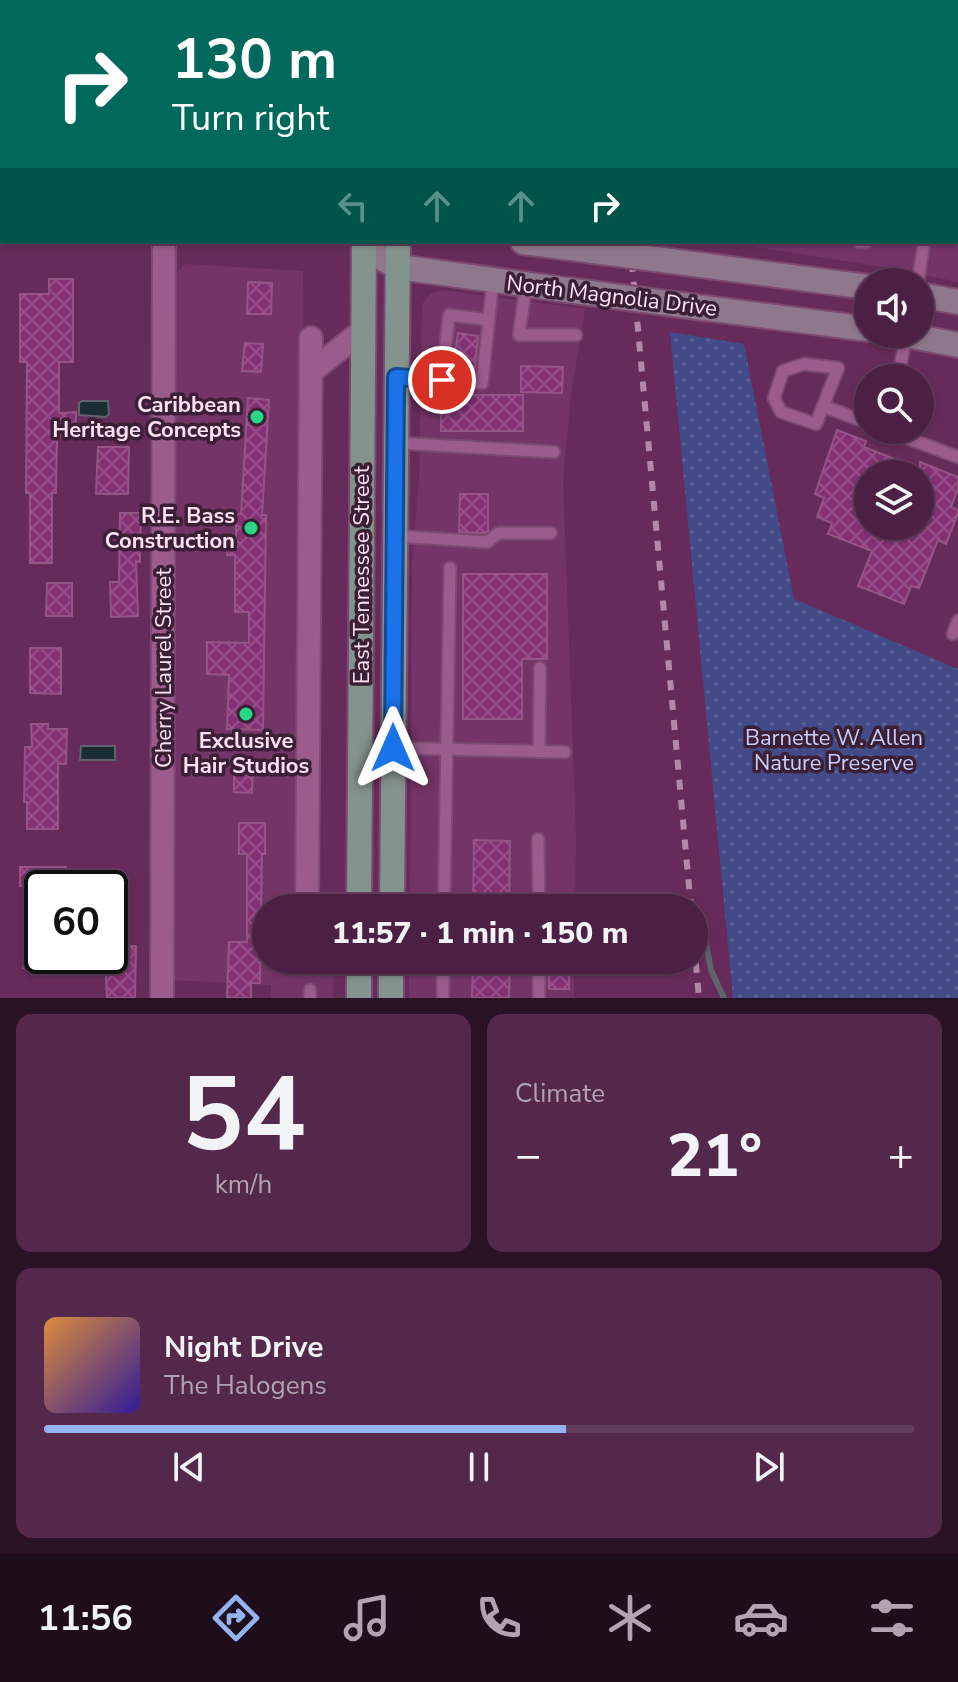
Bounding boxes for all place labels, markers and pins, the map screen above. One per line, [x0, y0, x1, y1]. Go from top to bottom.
pin [408, 346, 476, 414]
place label: Caribbean Heritage Concepts [52, 390, 241, 445]
marker: Caribbean Heritage Concepts [248, 408, 266, 426]
place label: R.E. Bass Construction [105, 501, 235, 556]
marker: R.E. Bass Construction [242, 519, 260, 537]
marker: Exclusive Hair Studios [237, 705, 255, 723]
place label: Exclusive Hair Studios [183, 726, 309, 781]

